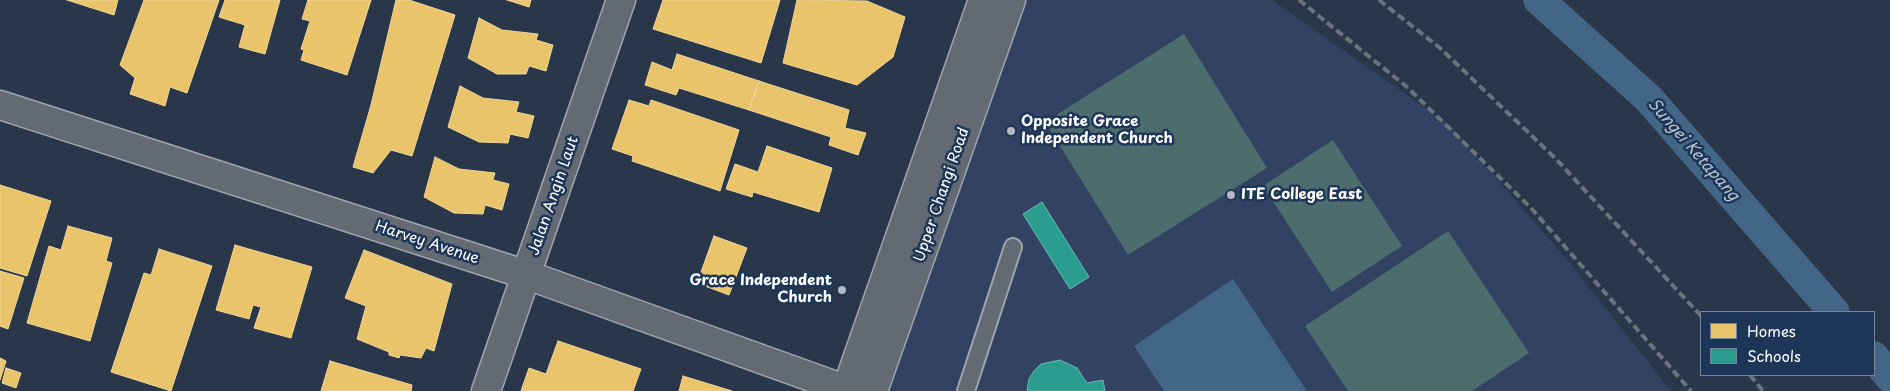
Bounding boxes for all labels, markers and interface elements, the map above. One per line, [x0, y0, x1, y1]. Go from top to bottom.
water label: Sungei Ketapang [1643, 95, 1743, 205]
place label: Opposite Grace Independent Church [1021, 113, 1173, 148]
street label: Upper Changi Road [911, 125, 973, 265]
marker: Opposite Grace Independent Church [1005, 125, 1017, 137]
street label: Jalan Angin Laut [525, 134, 583, 258]
place label: ITE College East [1241, 186, 1362, 204]
marker: ITE College East [1225, 189, 1237, 201]
street label: Harvey Avenue [373, 218, 481, 268]
place label: Grace Independent Church [689, 272, 832, 307]
marker: Grace Independent Church [836, 284, 848, 296]
legend [1700, 311, 1875, 376]
text: Homes [1747, 319, 1796, 342]
text: Schools [1747, 344, 1801, 367]

